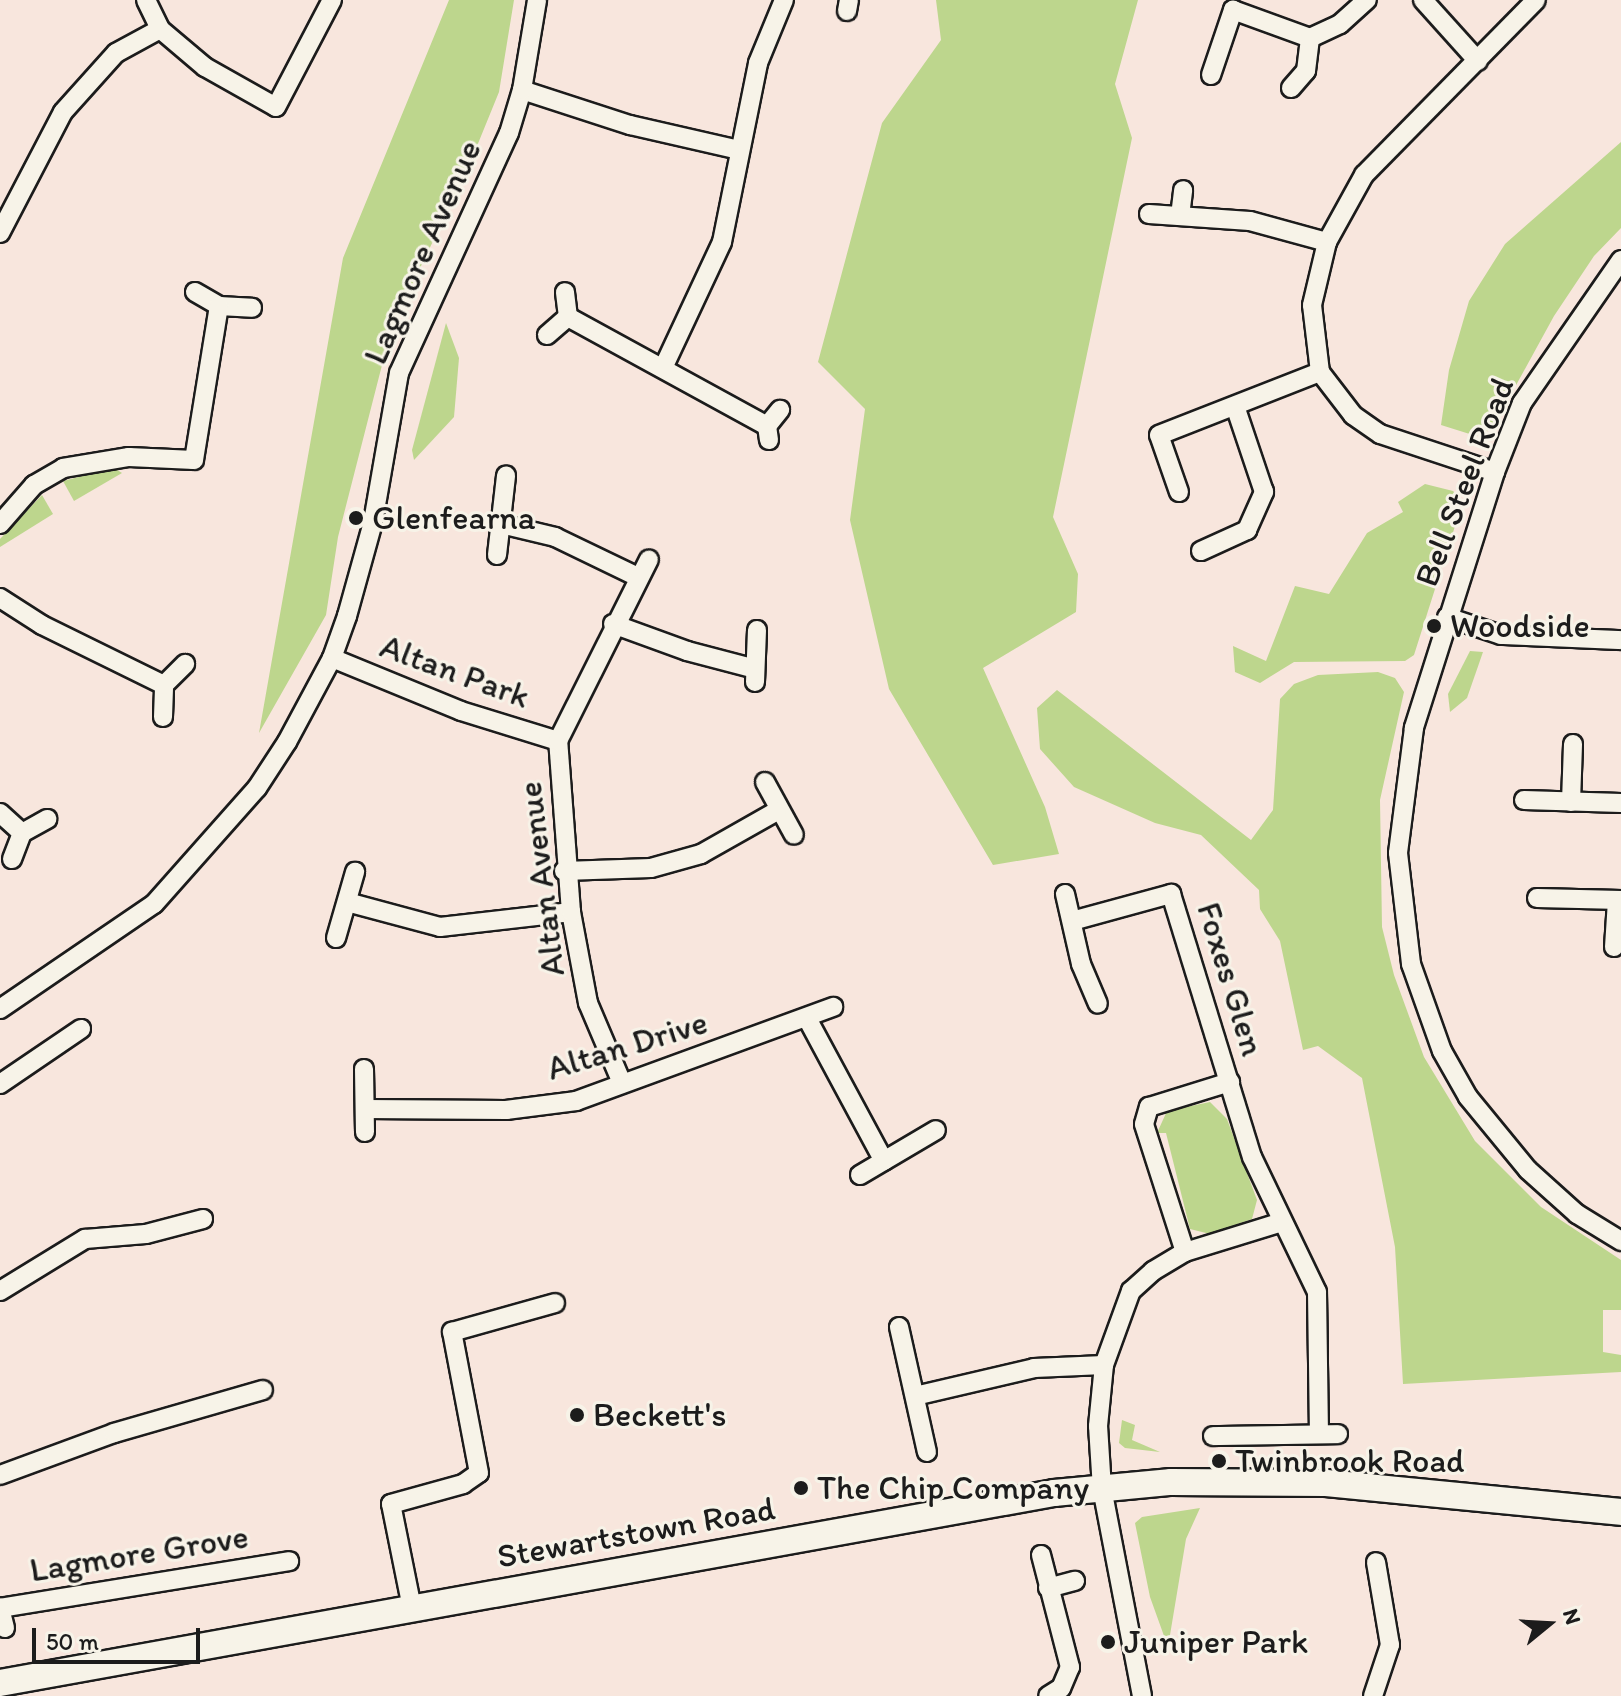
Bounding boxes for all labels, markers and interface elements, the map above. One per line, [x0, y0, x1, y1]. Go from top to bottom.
street label: Lagmore Avenue [354, 134, 490, 370]
street label: Bell Steel Road [1406, 372, 1522, 592]
place label: Glenfearna [372, 498, 535, 538]
marker: Glenfearna [347, 509, 365, 527]
place label: Woodside [1450, 606, 1590, 646]
marker: Woodside [1425, 617, 1443, 635]
street label: Altan Park [375, 625, 535, 717]
street label: Altan Avenue [509, 780, 573, 978]
street label: Foxes Glen [1189, 898, 1273, 1060]
street label: Altan Drive [542, 1001, 712, 1089]
place label: Beckett's [593, 1395, 726, 1435]
marker: Beckett's [568, 1406, 586, 1424]
place label: Twinbrook Road [1235, 1441, 1465, 1481]
marker: Twinbrook Road [1210, 1452, 1228, 1470]
place label: The Chip Company [817, 1468, 1088, 1508]
marker: The Chip Company [792, 1479, 810, 1497]
street label: Stewartstown Road [494, 1487, 778, 1577]
street label: Lagmore Grove [27, 1516, 251, 1590]
north arrow [1509, 1584, 1589, 1664]
text: N [1557, 1605, 1587, 1628]
scale bar [36, 1612, 204, 1662]
place label: Juniper Park [1124, 1622, 1308, 1662]
text: 50 m [46, 1627, 99, 1656]
marker: Juniper Park [1099, 1633, 1117, 1651]

